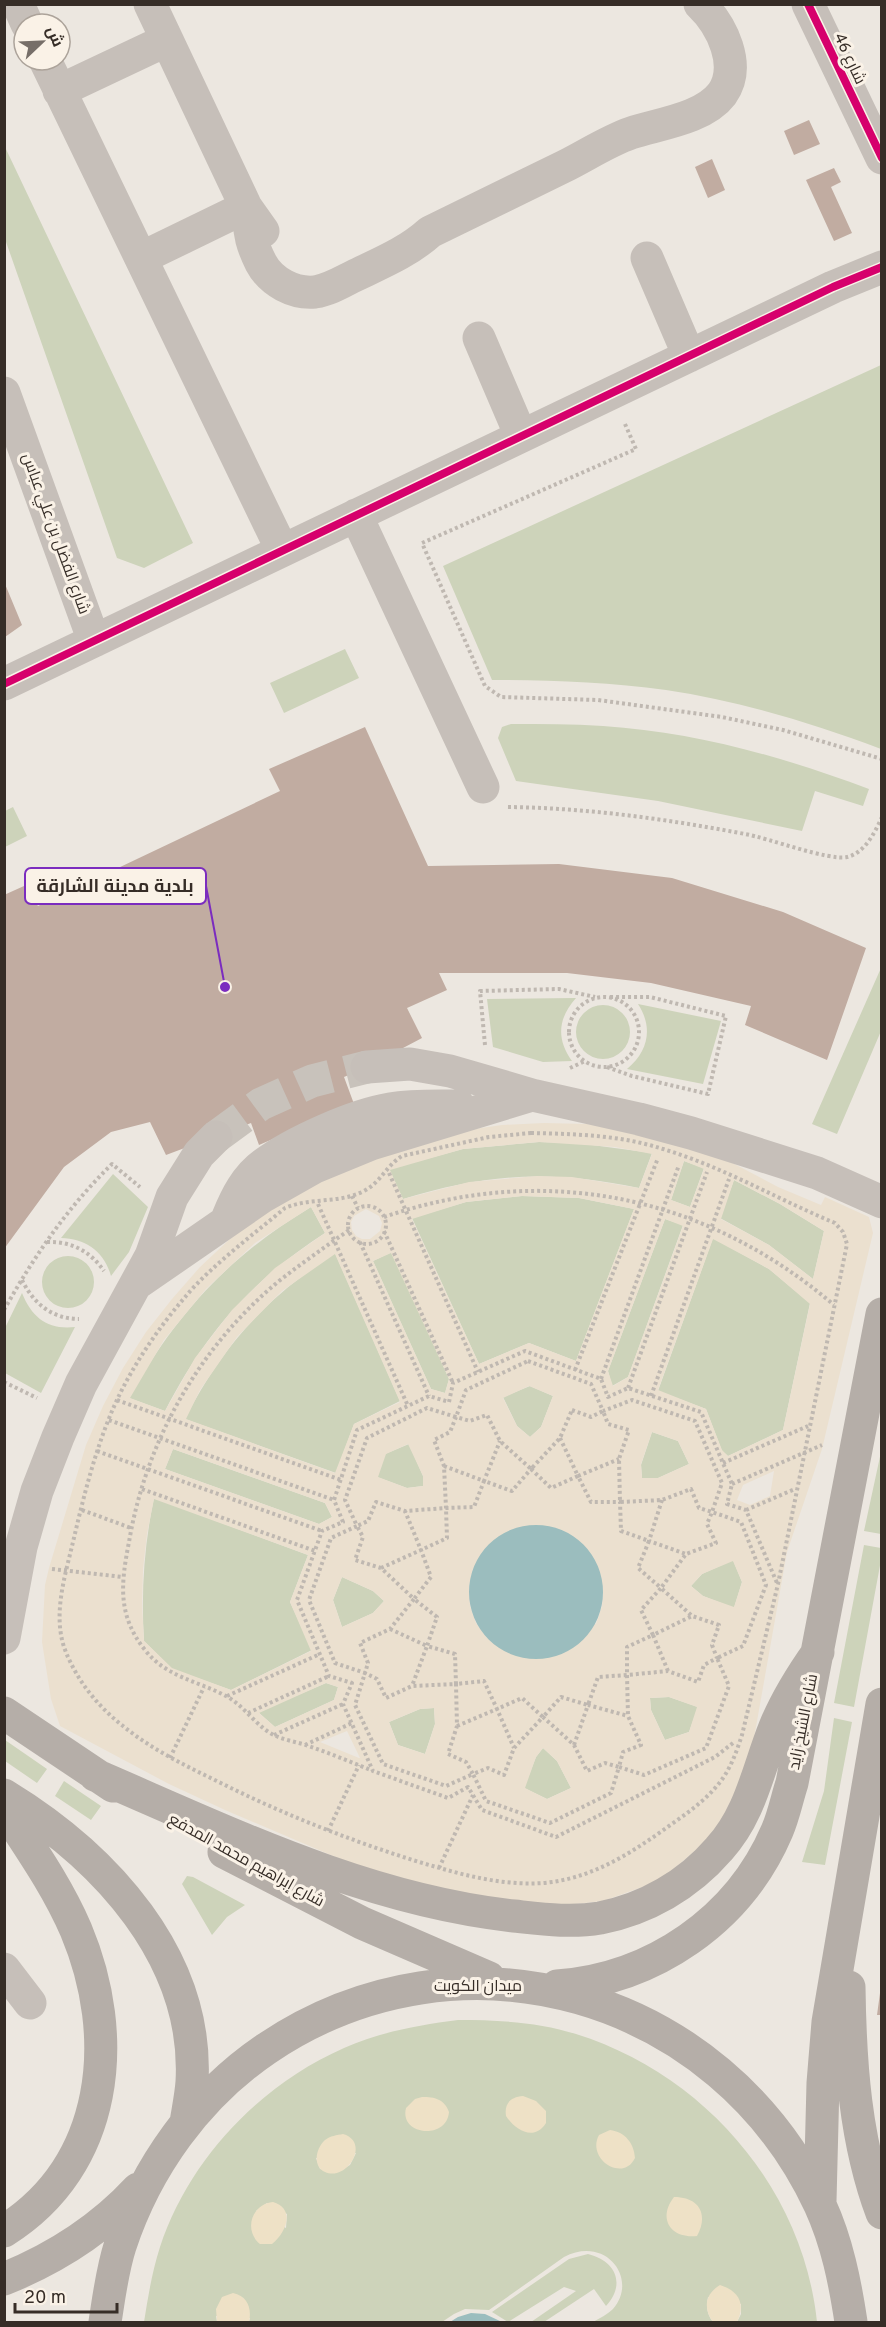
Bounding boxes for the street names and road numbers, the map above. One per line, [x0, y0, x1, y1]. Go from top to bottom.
street label: شارع 46 [828, 30, 870, 88]
street label: شارع الفضل بن علي عباس [15, 451, 93, 618]
street label: شارع الشيخ زايد [785, 1672, 823, 1772]
street label: شارع إبراهيم محمد المدفع [165, 1810, 327, 1912]
street label: ميدان الكويت [434, 1977, 522, 1997]

